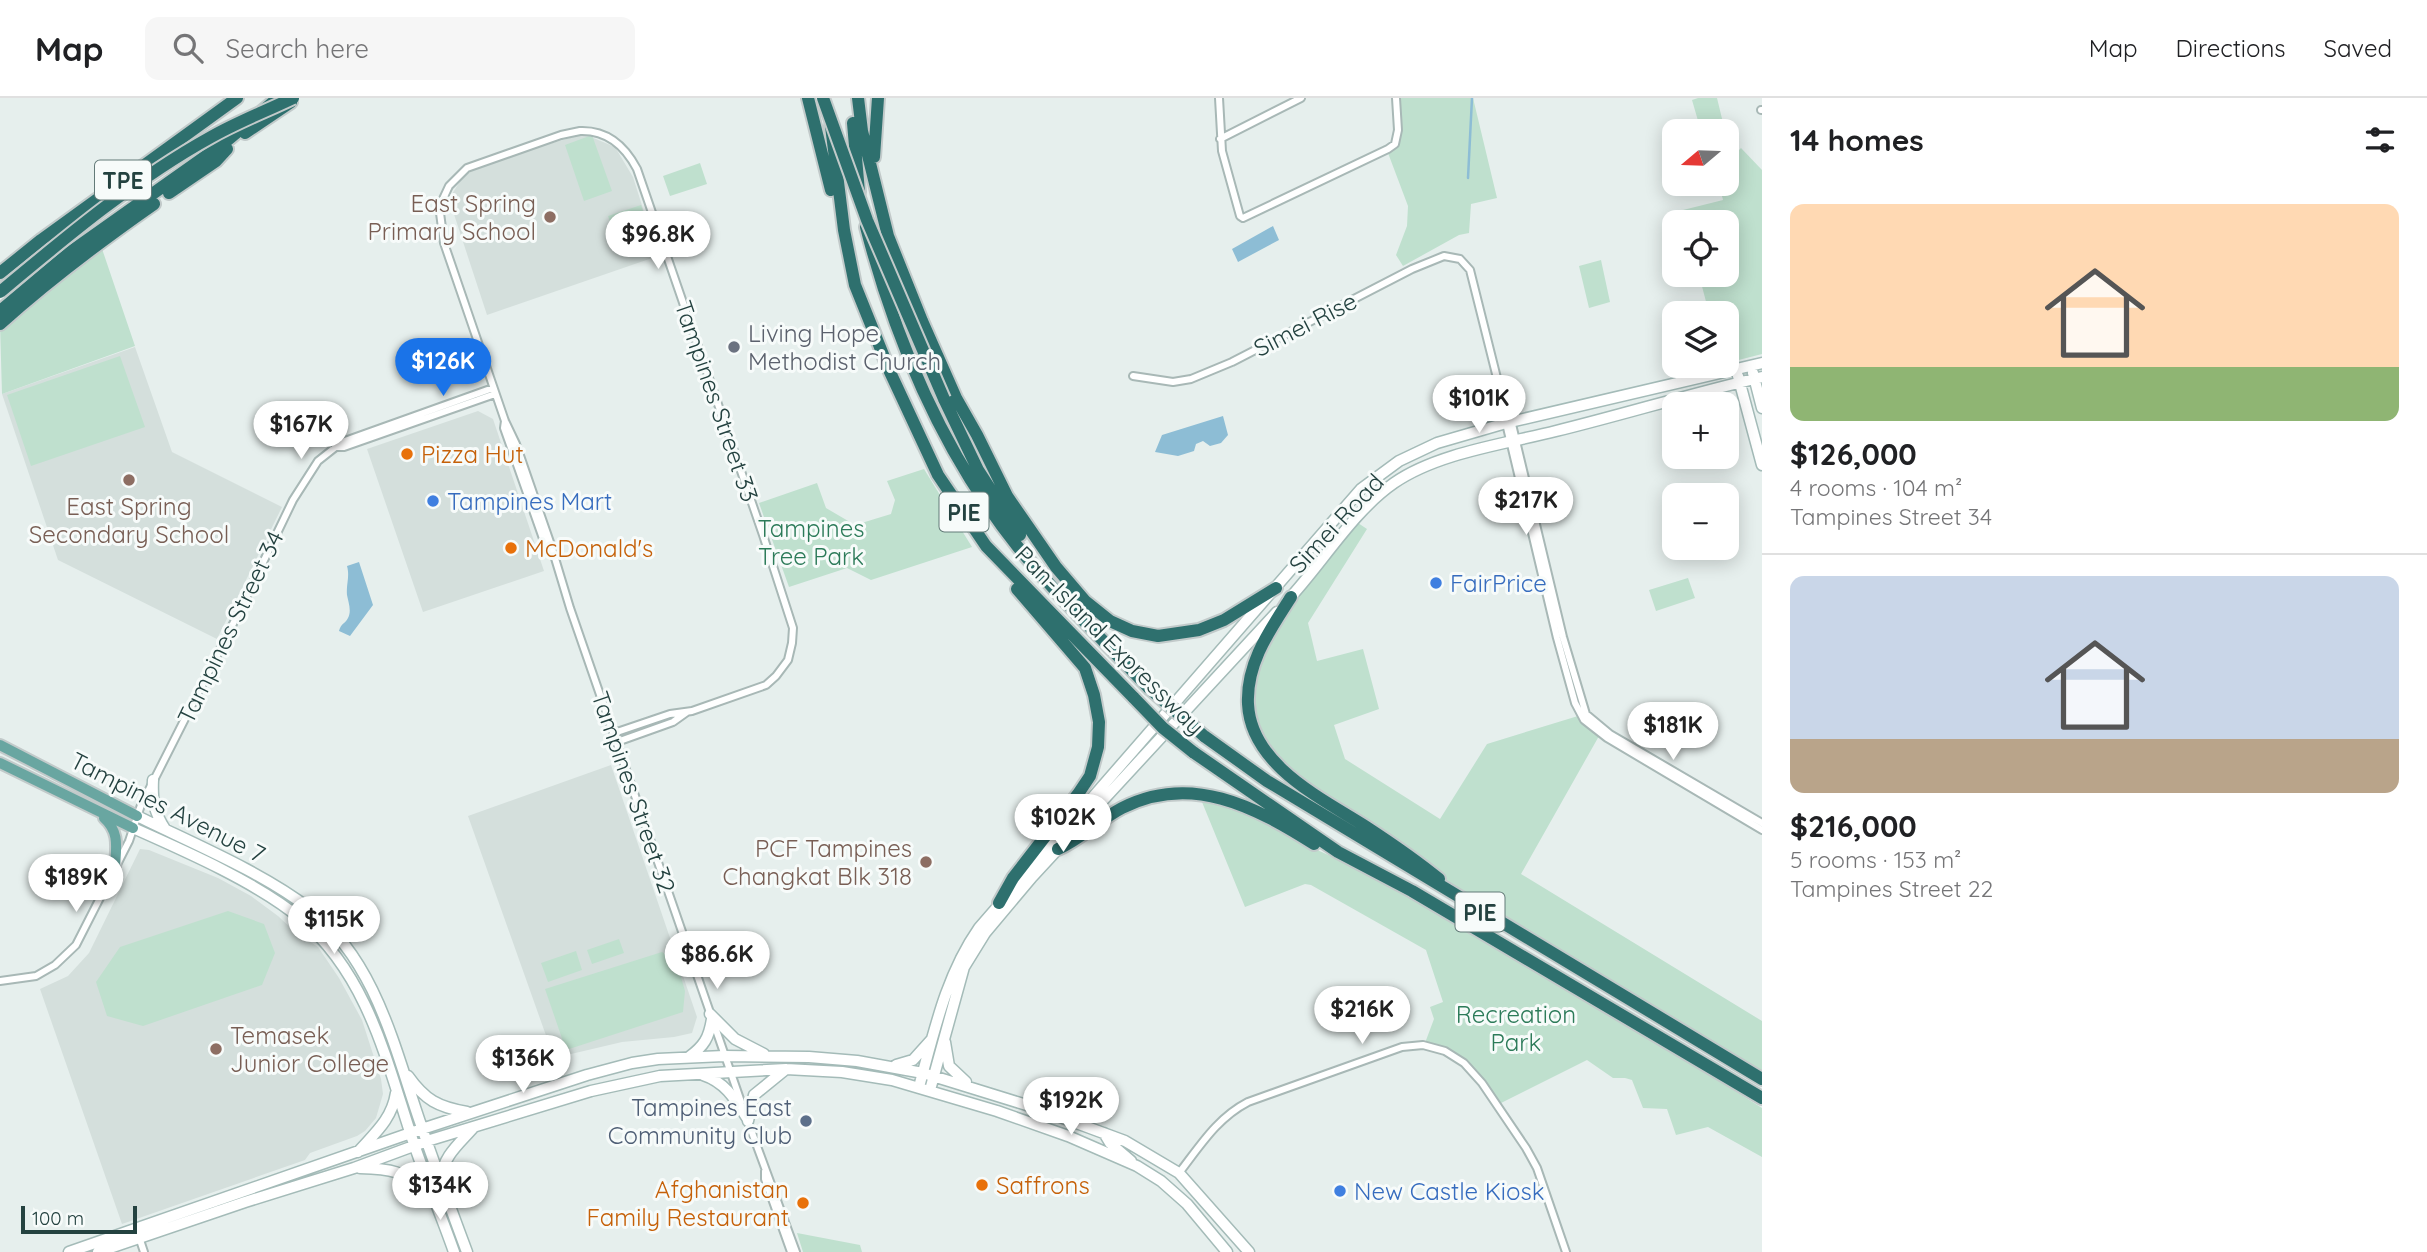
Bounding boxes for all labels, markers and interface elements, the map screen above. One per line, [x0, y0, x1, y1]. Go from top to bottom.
search box [145, 17, 635, 80]
text: Map [35, 28, 103, 69]
icon: search [169, 29, 207, 67]
text: Search here [225, 32, 369, 65]
text: Map [2089, 33, 2138, 63]
text: Directions [2176, 33, 2286, 63]
text: Saved [2324, 33, 2392, 63]
north arrow [1662, 119, 1740, 196]
map controls [1662, 119, 1739, 560]
text: 14 homes [1790, 121, 1924, 159]
icon: filters [2361, 121, 2399, 159]
road number: TPE [95, 160, 151, 200]
place label: East Spring Primary School [367, 188, 536, 246]
marker: East Spring Primary School [542, 209, 558, 225]
button: locate [1662, 210, 1739, 287]
pin: $96.8K [601, 212, 715, 271]
text: $96.8K [622, 219, 694, 248]
icon: home [2032, 250, 2158, 376]
street label: Simei Rise [1248, 285, 1362, 363]
street label: Tampines Street 33 [669, 296, 765, 506]
button: layers [1662, 301, 1739, 378]
place label: Living Hope Methodist Church [748, 318, 941, 376]
pin: $126K [394, 338, 492, 398]
marker: Living Hope Methodist Church [726, 339, 742, 355]
text: $126K [411, 346, 475, 375]
pin: $101K [1430, 376, 1528, 435]
text: $101K [1449, 383, 1509, 412]
button: + [1662, 392, 1739, 469]
pin: $167K [252, 402, 350, 461]
text: $167K [269, 409, 333, 438]
text: $126,000 [1790, 435, 1917, 473]
place label: Pizza Hut [421, 439, 524, 469]
marker: Pizza Hut [399, 446, 415, 462]
street label: Simei Road [1282, 467, 1390, 579]
marker: East Spring Secondary School [121, 472, 137, 488]
text: 4 rooms · 104 m² [1790, 473, 1962, 502]
pin: $217K [1477, 478, 1575, 537]
button: − [1662, 483, 1739, 560]
text: $217K [1494, 485, 1558, 514]
place label: Tampines Mart [447, 486, 612, 516]
place label: East Spring Secondary School [29, 491, 229, 549]
road number: PIE [940, 492, 988, 532]
marker: Tampines Mart [425, 493, 441, 509]
text: Tampines Street 34 [1790, 502, 1992, 531]
park label: Tampines Tree Park [758, 513, 864, 571]
street label: Tampines Street 34 [170, 526, 290, 728]
place label: McDonald's [525, 533, 653, 563]
street label: Pan-Island Expressway [1009, 539, 1211, 741]
marker: McDonald's [503, 540, 519, 556]
place label: FairPrice [1450, 568, 1547, 598]
marker: FairPrice [1428, 575, 1444, 591]
icon: home [2032, 622, 2158, 748]
street label: Tampines Street 32 [585, 687, 683, 897]
pin: $181K [1624, 702, 1722, 762]
text: $181K [1643, 710, 1703, 739]
street label: Tampines Avenue 7 [66, 745, 270, 869]
pin: $102K [1014, 794, 1112, 854]
text: $102K [1031, 802, 1095, 831]
text: $216,000 [1790, 807, 1917, 845]
place label: PCF Tampines Changkat Blk 318 [722, 833, 912, 891]
text: 5 rooms · 153 m² [1790, 845, 1961, 874]
pin: $189K [27, 854, 125, 914]
marker: PCF Tampines Changkat Blk 318 [918, 854, 934, 870]
text: $189K [44, 862, 108, 891]
text: Tampines Street 22 [1790, 874, 1993, 903]
road number: PIE [1456, 892, 1504, 932]
pin: $115K [285, 896, 383, 956]
text: $115K [304, 904, 364, 933]
pin: $86.6K [660, 932, 774, 991]
text: $86.6K [681, 939, 753, 968]
pin: $216K [1313, 986, 1411, 1046]
text: $216K [1330, 994, 1394, 1023]
park label: Recreation Park [1456, 999, 1576, 1057]
place label: Temasek Junior College [230, 1020, 389, 1078]
pin: $136K [474, 1035, 572, 1095]
marker: Temasek Junior College [208, 1041, 224, 1057]
text: $136K [492, 1043, 554, 1072]
pin: $192K [1022, 1077, 1120, 1137]
text: $192K [1039, 1085, 1103, 1114]
place label: Tampines East Community Club [608, 1092, 792, 1150]
marker: Tampines East Community Club [798, 1113, 814, 1129]
pin: $134K [391, 1162, 489, 1222]
text: $134K [408, 1170, 472, 1199]
place label: Saffrons [996, 1170, 1090, 1200]
place label: Afghanistan Family Restaurant [587, 1174, 789, 1232]
place label: New Castle Kiosk [1354, 1176, 1545, 1206]
marker: Saffrons [974, 1177, 990, 1193]
marker: New Castle Kiosk [1332, 1183, 1348, 1199]
marker: Afghanistan Family Restaurant [795, 1195, 811, 1211]
scale bar [21, 1203, 136, 1235]
text: 100 m [32, 1206, 84, 1230]

